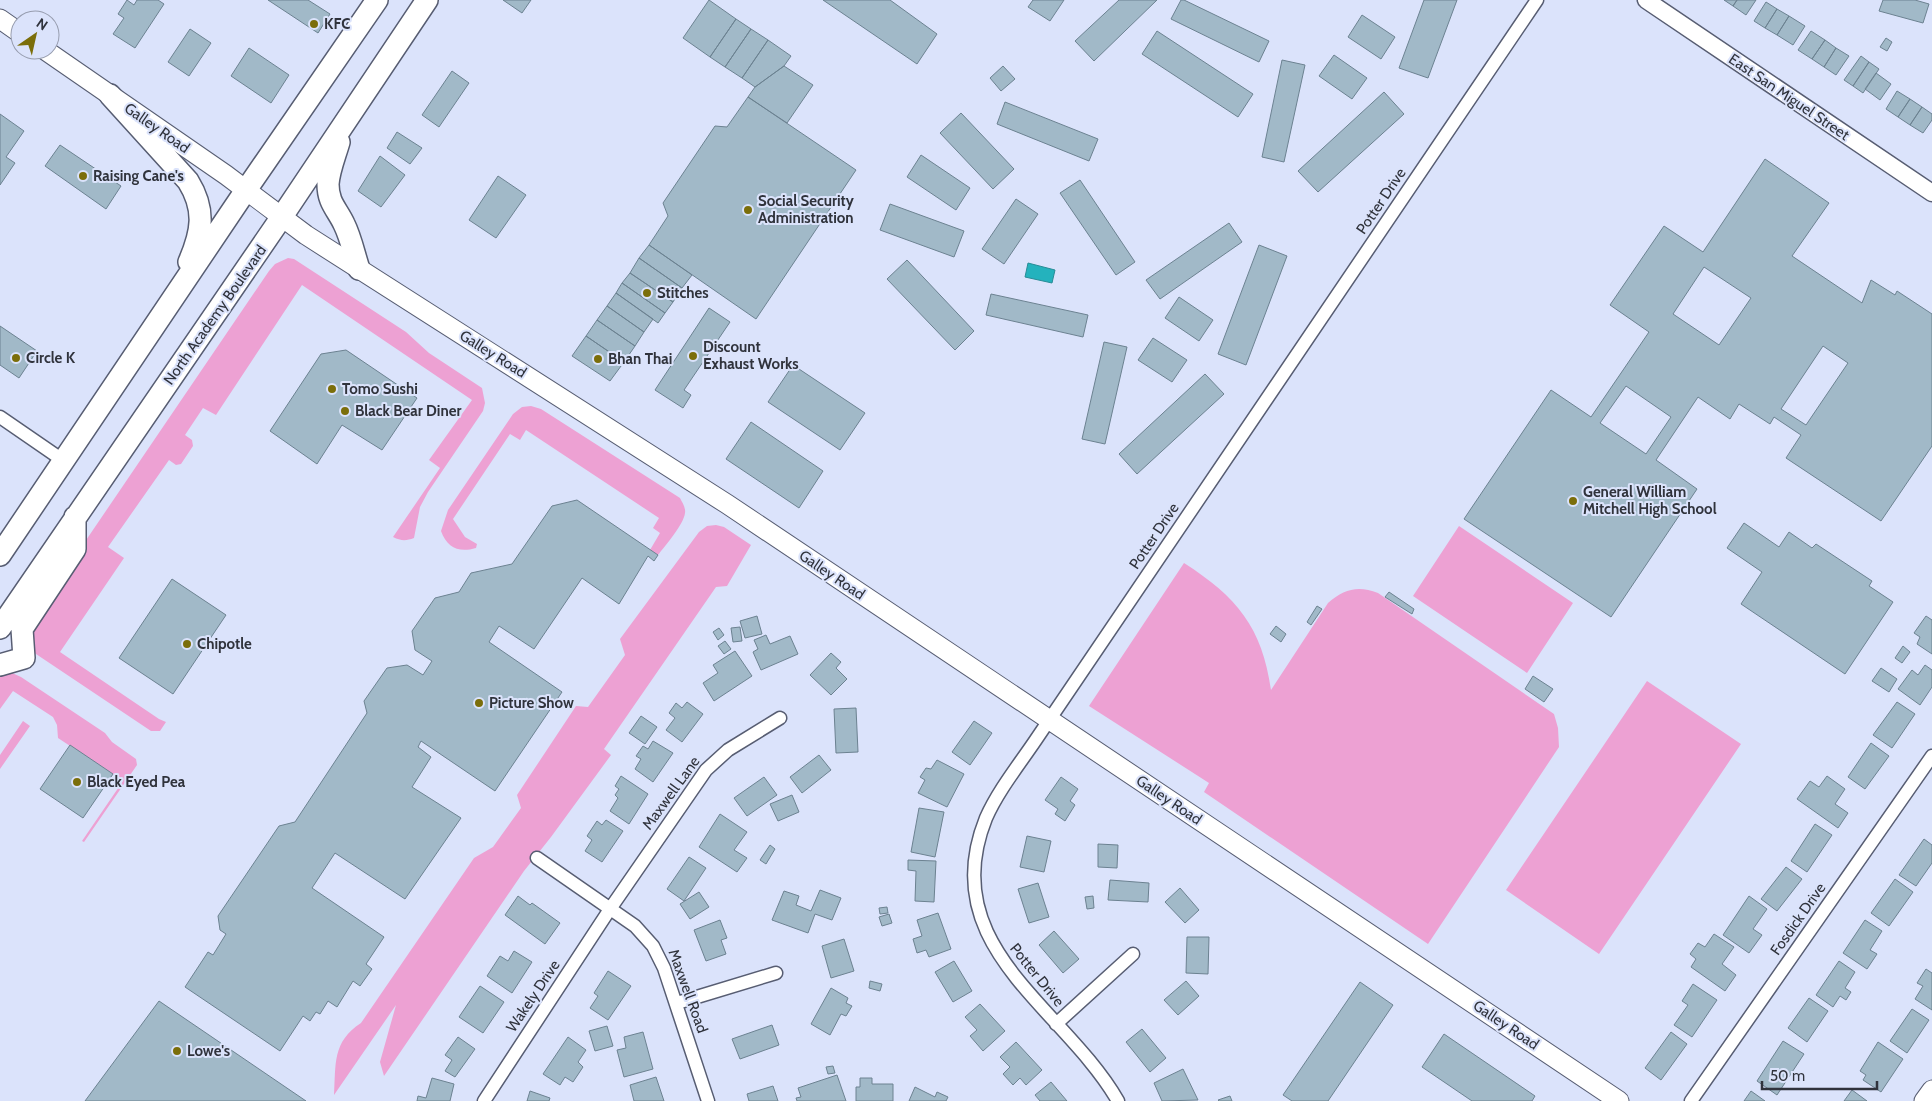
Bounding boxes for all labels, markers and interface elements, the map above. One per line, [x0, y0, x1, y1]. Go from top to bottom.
north arrow [10, 10, 60, 60]
text: N [33, 14, 51, 34]
place label: KFC [324, 15, 350, 33]
marker: KFC [308, 18, 320, 30]
street label: East San Miguel Street [1725, 50, 1853, 144]
street label: Galley Road [121, 99, 193, 157]
street label: Potter Drive [1352, 164, 1410, 238]
place label: Raising Cane's [93, 167, 184, 185]
marker: Raising Cane's [77, 170, 89, 182]
place label: Social Security Administration [758, 192, 855, 227]
marker: Social Security Administration [742, 204, 754, 216]
street label: North Academy Boulevard [160, 242, 270, 388]
place label: Stitches [657, 284, 709, 302]
marker: Stitches [641, 287, 653, 299]
street label: Galley Road [456, 326, 530, 382]
place label: Discount Exhaust Works [703, 338, 799, 373]
place label: Circle K [26, 349, 76, 367]
place label: Bhan Thai [608, 350, 672, 368]
marker: Discount Exhaust Works [687, 350, 699, 362]
marker: Circle K [10, 352, 22, 364]
marker: Bhan Thai [592, 353, 604, 365]
place label: Tomo Sushi [342, 380, 418, 398]
marker: Tomo Sushi [326, 383, 338, 395]
place label: Black Bear Diner [355, 402, 461, 420]
marker: Black Bear Diner [339, 405, 351, 417]
place label: General William Mitchell High School [1583, 483, 1717, 518]
marker: General William Mitchell High School [1567, 495, 1579, 507]
street label: Potter Drive [1125, 499, 1183, 573]
street label: Galley Road [796, 546, 868, 604]
place label: Chipotle [197, 635, 252, 653]
marker: Chipotle [181, 638, 193, 650]
place label: Picture Show [489, 694, 574, 712]
marker: Picture Show [473, 697, 485, 709]
street label: Maxwell Lane [638, 753, 704, 833]
street label: Galley Road [1133, 771, 1205, 829]
place label: Black Eyed Pea [87, 773, 186, 791]
marker: Black Eyed Pea [71, 776, 83, 788]
street label: Fosdick Drive [1767, 879, 1830, 958]
street label: Potter Drive [1006, 940, 1068, 1010]
street label: Maxwell Road [665, 947, 711, 1035]
street label: Wakely Drive [502, 956, 564, 1035]
street label: Galley Road [1470, 996, 1542, 1054]
place label: Lowe's [187, 1042, 230, 1060]
marker: Lowe's [171, 1045, 183, 1057]
scale bar [1762, 1058, 1877, 1090]
text: 50 m [1770, 1067, 1805, 1085]

